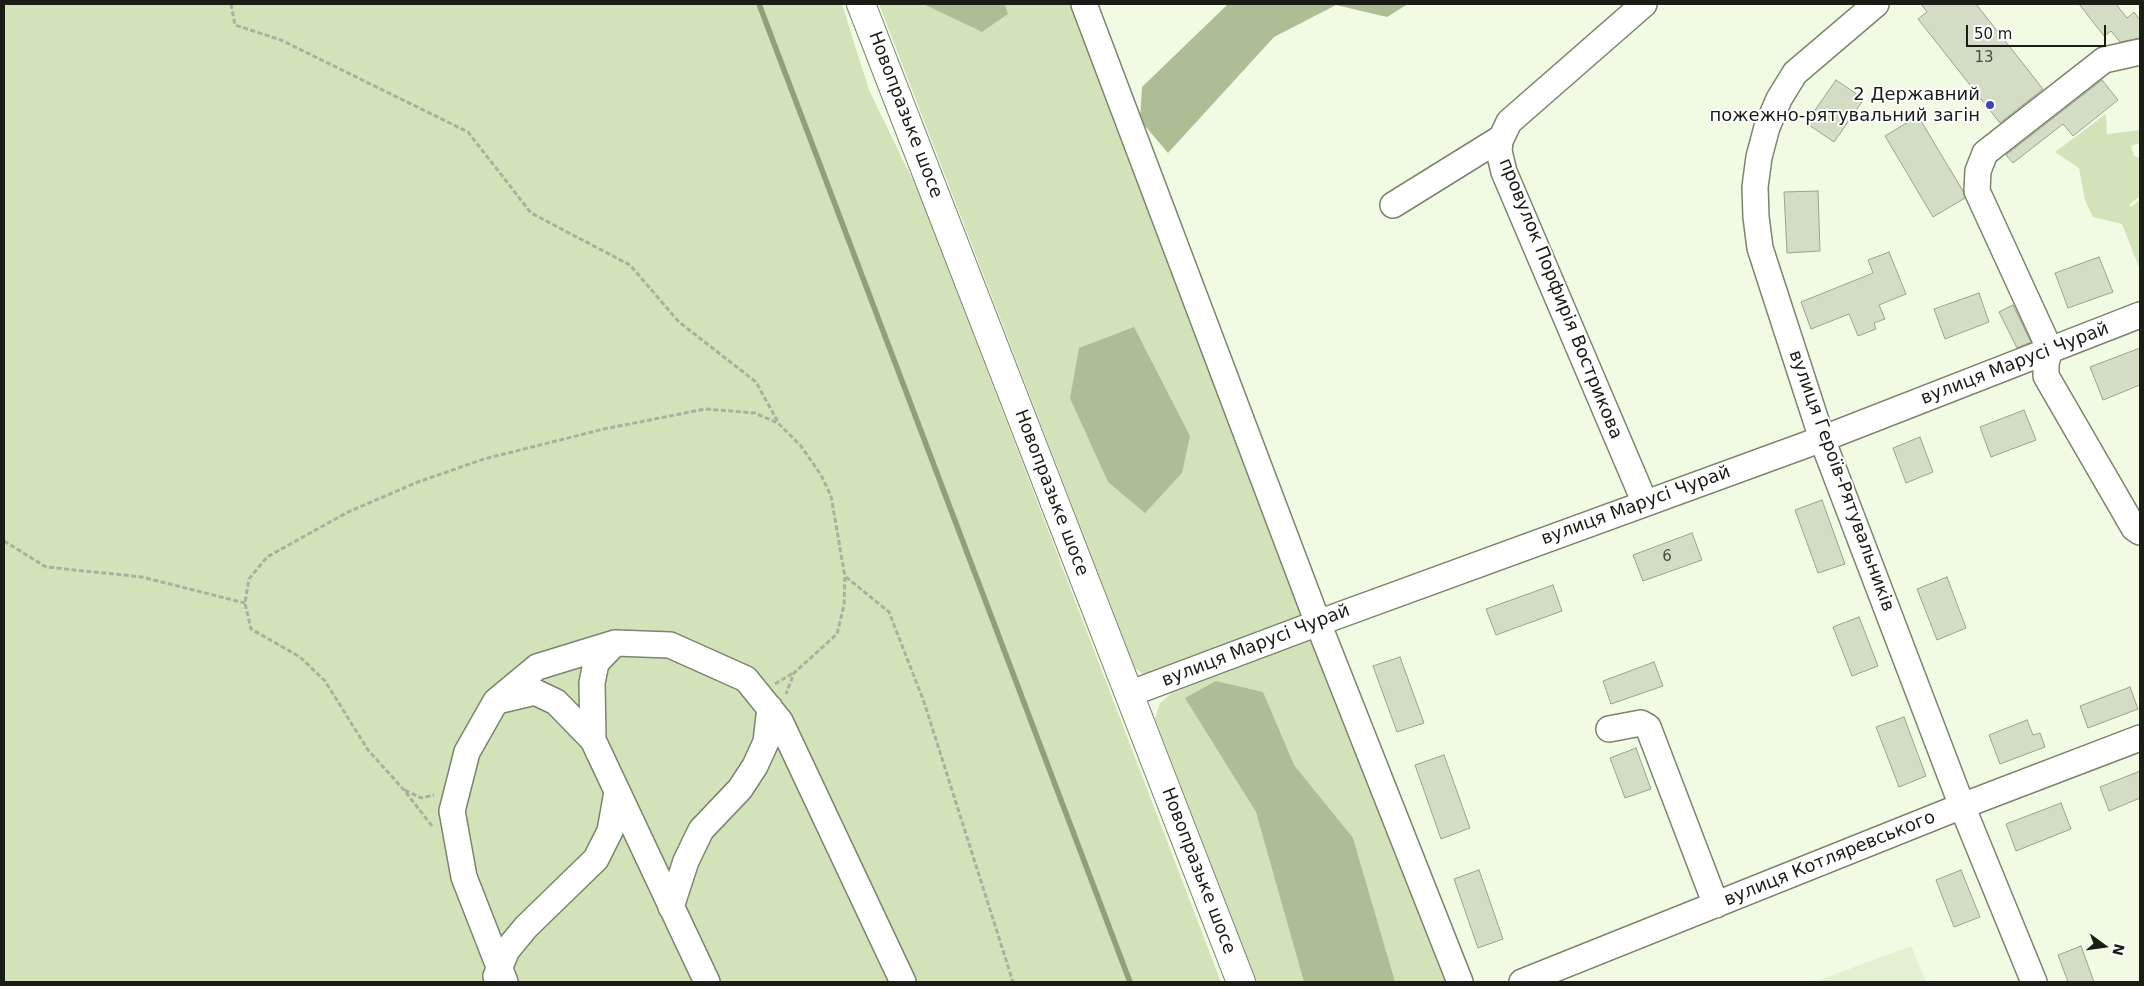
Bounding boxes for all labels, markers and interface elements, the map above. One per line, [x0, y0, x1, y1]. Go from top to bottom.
scale bar [1969, 15, 2109, 47]
text: 50 m [1974, 25, 2012, 43]
street label: Новопразьке шосе [863, 29, 947, 201]
house number: 13 [1974, 49, 1994, 67]
place label: 2 Державний пожежно-рятувальний загін [1710, 84, 1980, 126]
marker: 2 Державний пожежно-рятувальний загін [1984, 99, 1996, 111]
street label: провулок Порфирія Вострикова [1494, 155, 1626, 443]
street label: вулиця Марусі Чурай [1918, 318, 2112, 410]
street label: вулиця Героїв-Рятувальників [1784, 347, 1898, 615]
street label: Новопразьке шосе [1009, 407, 1093, 579]
street label: вулиця Марусі Чурай [1538, 462, 1734, 550]
house number: 6 [1662, 548, 1672, 566]
street label: вулиця Марусі Чурай [1159, 600, 1353, 692]
street label: Новопразьке шосе [1156, 785, 1240, 957]
street label: вулиця Котляревського [1721, 807, 1939, 911]
north arrow [2079, 921, 2129, 971]
text: N [2109, 942, 2128, 957]

